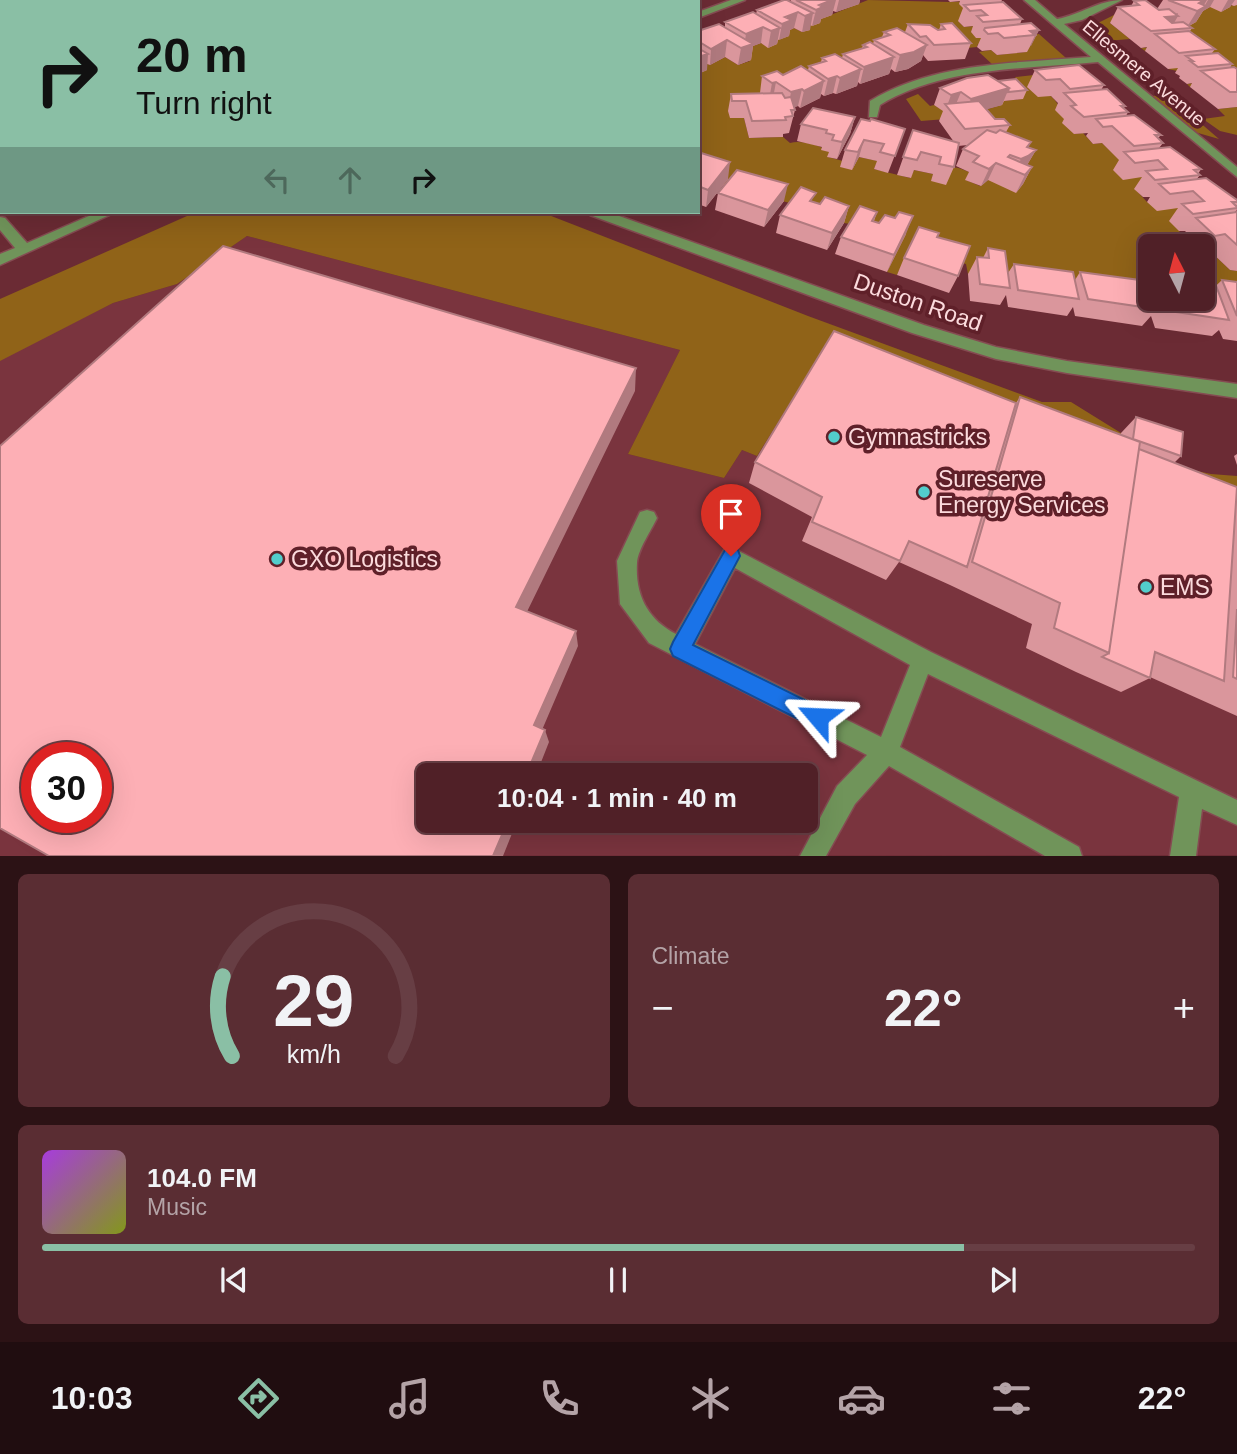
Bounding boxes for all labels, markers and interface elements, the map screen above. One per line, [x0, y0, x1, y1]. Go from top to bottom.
street label: Ellesmere Avenue [1079, 16, 1209, 130]
icon: right [21, 28, 112, 119]
text: 20 m [136, 28, 248, 82]
text: Turn right [136, 85, 272, 121]
icon: left [258, 161, 296, 199]
icon: ahead [331, 161, 369, 199]
icon: right [404, 161, 442, 199]
north arrow [1138, 234, 1214, 312]
map controls [1138, 234, 1215, 311]
street label: Duston Road [850, 268, 986, 336]
place label: Gymnastricks [848, 424, 987, 450]
marker: Gymnastricks [826, 429, 842, 445]
place label: Sureserve Energy Services [938, 466, 1105, 518]
pin [701, 484, 761, 556]
marker: Sureserve Energy Services [916, 484, 932, 500]
icon: arrive [712, 495, 750, 533]
place label: GXO Logistics [291, 546, 438, 572]
marker: GXO Logistics [269, 551, 285, 567]
place label: EMS [1160, 574, 1210, 600]
marker: EMS [1138, 579, 1154, 595]
position arrow [781, 680, 855, 754]
speed limit sign: 30 [21, 742, 112, 833]
text: 10:04 · 1 min · 40 m [497, 783, 737, 813]
text: Climate [652, 943, 729, 969]
text: 29 [273, 961, 354, 1042]
text: 22° [884, 979, 963, 1037]
text: − [652, 987, 674, 1029]
text: + [1173, 987, 1195, 1029]
text: km/h [287, 1040, 341, 1068]
text: 104.0 FM [147, 1163, 257, 1193]
text: Music [147, 1194, 207, 1220]
icon: previous [215, 1261, 253, 1299]
icon: pause [599, 1261, 637, 1299]
icon: next [984, 1261, 1022, 1299]
icon: directions [234, 1374, 283, 1423]
icon: music [385, 1374, 434, 1423]
icon: phone [535, 1374, 584, 1423]
icon: climate [686, 1374, 735, 1423]
icon: car [837, 1374, 886, 1423]
icon: filters [987, 1374, 1036, 1423]
text: 10:03 [51, 1380, 133, 1416]
text: 22° [1138, 1380, 1186, 1416]

